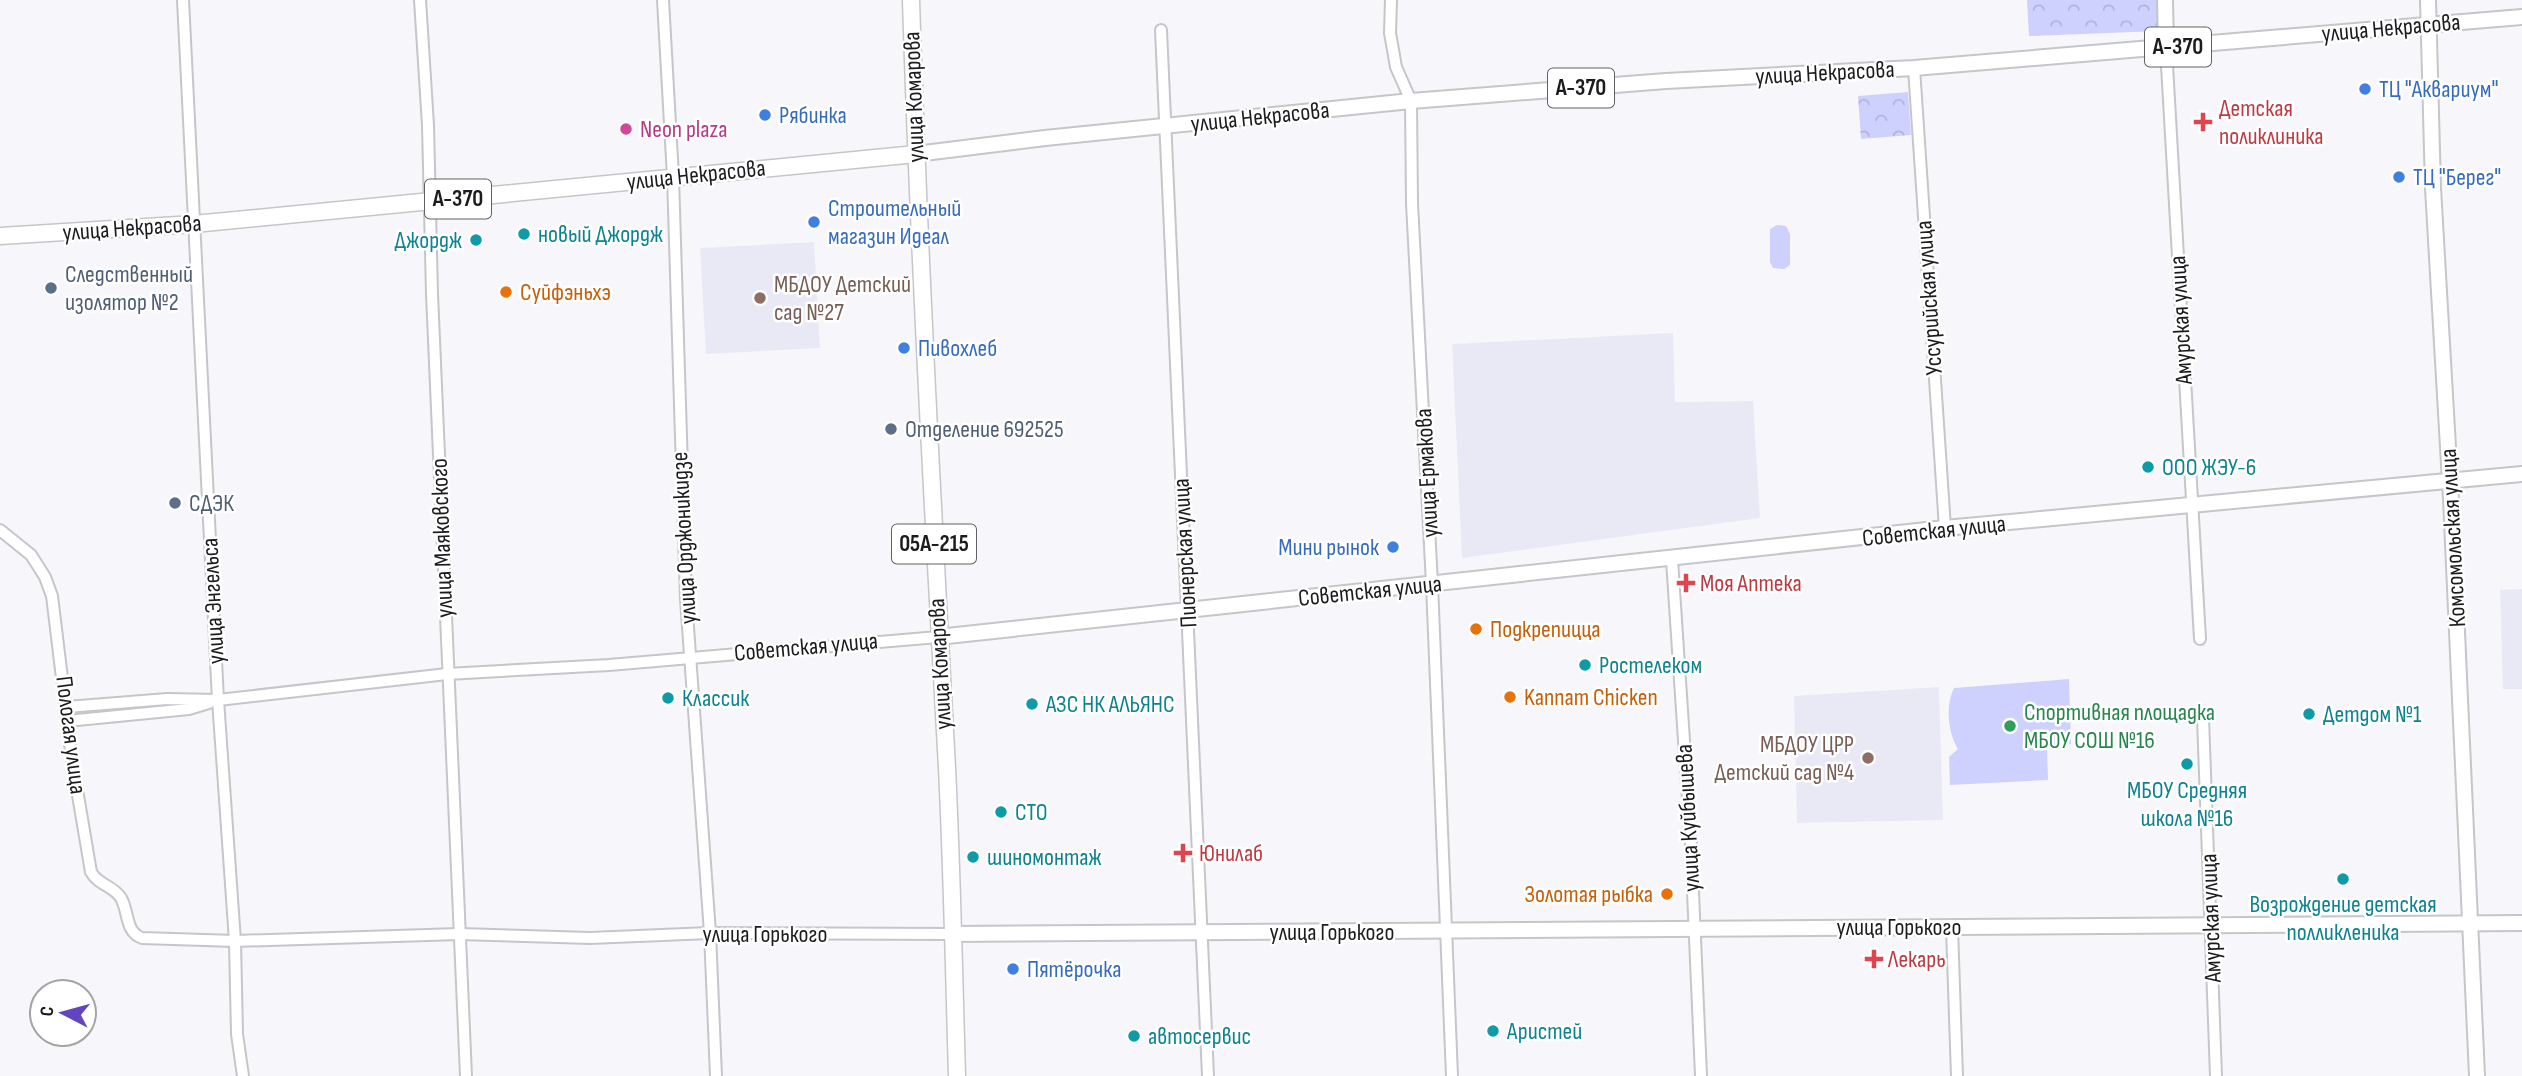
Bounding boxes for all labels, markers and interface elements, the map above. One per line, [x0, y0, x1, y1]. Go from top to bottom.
street label: улица Некрасова [2320, 7, 2462, 49]
road number: А-370 [2145, 28, 2211, 66]
street label: улица Комарова [897, 31, 931, 163]
street label: улица Некрасова [1755, 55, 1895, 91]
road number: А-370 [1548, 68, 1614, 108]
place label: ТЦ "Аквариум" [2379, 75, 2499, 104]
marker: ТЦ "Аквариум" [2357, 81, 2373, 97]
place label: Детская поликлиника [2219, 94, 2323, 151]
street label: улица Некрасова [1189, 95, 1331, 139]
place label: Рябинка [779, 101, 847, 130]
marker: Рябинка [757, 107, 773, 123]
marker: Детская поликлиника [2193, 112, 2213, 132]
place label: Neon plaza [640, 115, 727, 144]
marker: Neon plaza [618, 121, 634, 137]
street label: улица Некрасова [625, 153, 767, 197]
place label: ТЦ "Берег" [2413, 163, 2501, 192]
marker: ТЦ "Берег" [2391, 169, 2407, 185]
road number: А-370 [425, 180, 491, 218]
place label: Строительный магазин Идеал [828, 194, 961, 251]
street label: улица Некрасова [61, 209, 203, 247]
marker: Строительный магазин Идеал [806, 214, 822, 230]
place label: новый Джордж [538, 220, 663, 249]
street label: Уссурийская улица [1909, 220, 1949, 376]
place label: Джордж [395, 226, 462, 255]
marker: новый Джордж [516, 226, 532, 242]
marker: Джордж [468, 232, 484, 248]
street label: Амурская улица [2163, 255, 2199, 386]
place label: Следственный изолятор №2 [65, 260, 193, 317]
place label: МБДОУ Детский сад №27 [774, 270, 911, 327]
place label: Суйфэньхэ [520, 278, 611, 307]
marker: Следственный изолятор №2 [43, 280, 59, 296]
marker: Суйфэньхэ [498, 284, 514, 300]
marker: МБДОУ Детский сад №27 [752, 290, 768, 306]
place label: Пивохлеб [918, 334, 997, 363]
marker: Пивохлеб [896, 340, 912, 356]
street label: улица Ермакова [1409, 408, 1445, 538]
place label: Отделение 692525 [905, 415, 1064, 444]
marker: Отделение 692525 [883, 421, 899, 437]
street label: Комсомольская улица [2434, 448, 2472, 628]
street label: улица Орджоникидзе [665, 451, 703, 625]
place label: ООО ЖЭУ-6 [2162, 453, 2256, 482]
street label: улица Маяковского [425, 458, 459, 618]
marker: ООО ЖЭУ-6 [2140, 459, 2156, 475]
street label: Пионерская улица [1167, 478, 1203, 628]
place label: СДЭК [189, 489, 234, 518]
marker: СДЭК [167, 495, 183, 511]
street label: Советская улица [1861, 509, 2007, 553]
road number: 05А-215 [892, 524, 976, 564]
place label: Мини рынок [1278, 533, 1380, 562]
street label: улица Энгельса [195, 537, 231, 665]
marker: Мини рынок [1385, 539, 1401, 555]
street label: Советская улица [1297, 569, 1443, 613]
place label: Моя Аптека [1700, 569, 1802, 598]
marker: Моя Аптека [1678, 575, 1694, 591]
street label: улица Комарова [922, 598, 958, 730]
place label: Подкрепицца [1490, 615, 1601, 644]
marker: Подкрепицца [1468, 621, 1484, 637]
street label: Советская улица [733, 626, 879, 668]
place label: Ростелеком [1599, 651, 1702, 680]
marker: Ростелеком [1577, 657, 1593, 673]
street label: Пологая улица [49, 674, 93, 796]
place label: Kannam Chicken [1524, 683, 1658, 712]
place label: Классик [682, 684, 750, 713]
marker: Kannam Chicken [1502, 689, 1518, 705]
marker: Классик [660, 690, 676, 706]
place label: АЗС НК АЛЬЯНС [1045, 690, 1175, 719]
marker: АЗС НК АЛЬЯНС [1024, 696, 1040, 712]
place label: Спортивная площадка МБОУ СОШ №16 [2024, 698, 2215, 755]
place label: Детдом №1 [2323, 700, 2422, 729]
marker: Детдом №1 [2301, 706, 2317, 722]
marker: Спортивная площадка МБОУ СОШ №16 [2002, 718, 2018, 734]
place label: МБДОУ ЦРР Детский сад №4 [1715, 730, 1854, 787]
street label: улица Куйбышева [1670, 743, 1706, 893]
marker: МБДОУ ЦРР Детский сад №4 [1860, 750, 1876, 766]
marker: МБОУ Средняя школа №16 [2179, 756, 2195, 772]
place label: МБОУ Средняя школа №16 [2127, 776, 2247, 833]
place label: СТО [1015, 798, 1048, 827]
marker: СТО [993, 804, 1009, 820]
place label: Юнилаб [1199, 839, 1263, 868]
place label: шиномонтаж [987, 843, 1102, 872]
marker: Юнилаб [1173, 843, 1193, 863]
marker: шиномонтаж [965, 849, 981, 865]
street label: Амурская улица [2194, 853, 2228, 984]
marker: Возрождение детская полликленика [2335, 871, 2351, 887]
place label: Золотая рыбка [1524, 880, 1653, 909]
marker: Золотая рыбка [1659, 886, 1675, 902]
place label: Возрождение детская полликленика [2249, 890, 2437, 947]
street label: улица Горького [1837, 913, 1961, 942]
street label: улица Горького [1270, 918, 1394, 947]
street label: улица Горького [703, 920, 827, 949]
place label: Лекарь [1887, 945, 1946, 974]
marker: Лекарь [1866, 951, 1882, 967]
place label: Пятёрочка [1027, 955, 1121, 984]
marker: Пятёрочка [1005, 961, 1021, 977]
north arrow [28, 978, 98, 1048]
text: С [36, 1005, 60, 1017]
place label: Аристей [1506, 1017, 1582, 1046]
place label: автосервис [1148, 1022, 1251, 1051]
marker: Аристей [1485, 1023, 1501, 1039]
marker: автосервис [1126, 1028, 1142, 1044]

